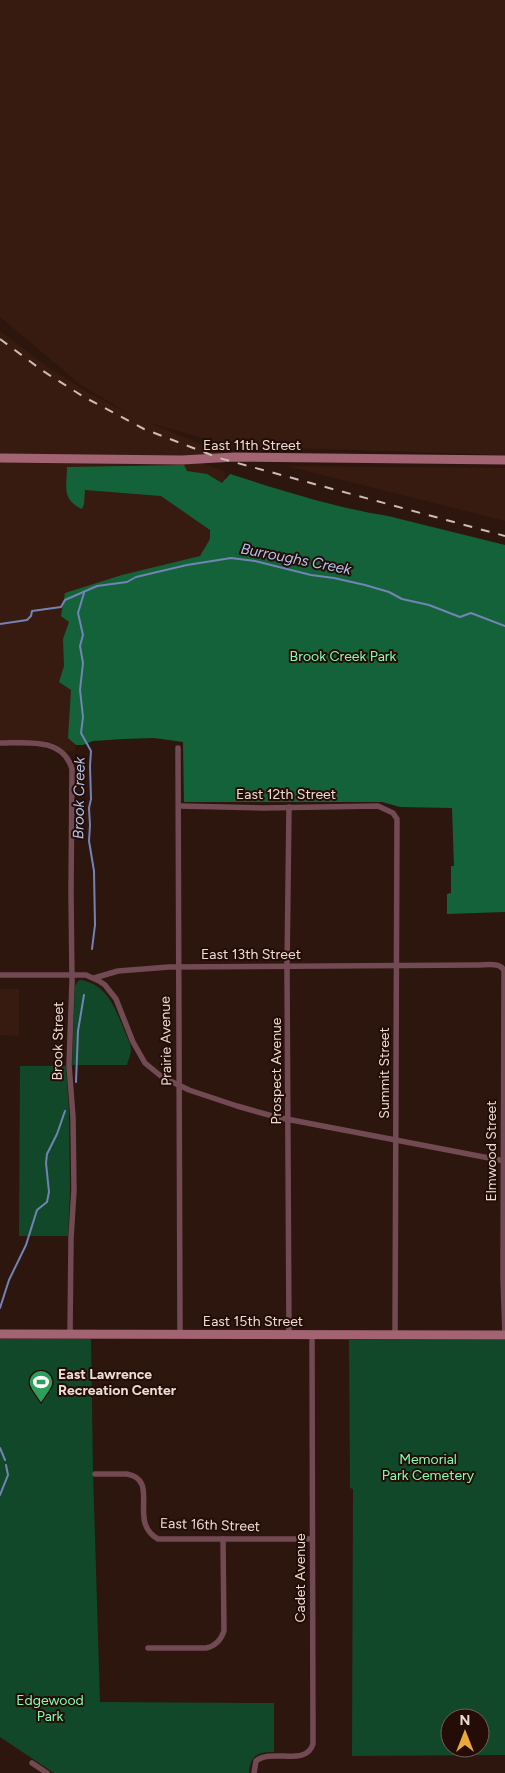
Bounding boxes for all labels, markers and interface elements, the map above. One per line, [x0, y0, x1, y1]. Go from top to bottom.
street label: East 11th Street [203, 437, 301, 454]
water label: Burroughs Creek [239, 539, 354, 579]
park label: Brook Creek Park [290, 648, 397, 665]
water label: Brook Creek [69, 756, 89, 839]
street label: East 12th Street [236, 786, 336, 803]
street label: East 13th Street [201, 946, 301, 963]
street label: Prairie Avenue [157, 996, 175, 1086]
street label: Brook Street [49, 1001, 67, 1081]
street label: Prospect Avenue [268, 1017, 285, 1125]
street label: Summit Street [376, 1027, 393, 1119]
street label: Elmwood Street [483, 1100, 500, 1202]
street label: East 15th Street [203, 1313, 303, 1330]
place label: East Lawrence Recreation Center [58, 1366, 177, 1399]
sports icon: East Lawrence Recreation Center [28, 1369, 54, 1403]
park label: Memorial Park Cemetery [382, 1451, 475, 1484]
street label: East 16th Street [160, 1515, 260, 1535]
street label: Cadet Avenue [292, 1533, 309, 1623]
park label: Edgewood Park [16, 1692, 84, 1725]
north arrow [440, 1708, 490, 1758]
text: N [460, 1712, 470, 1729]

